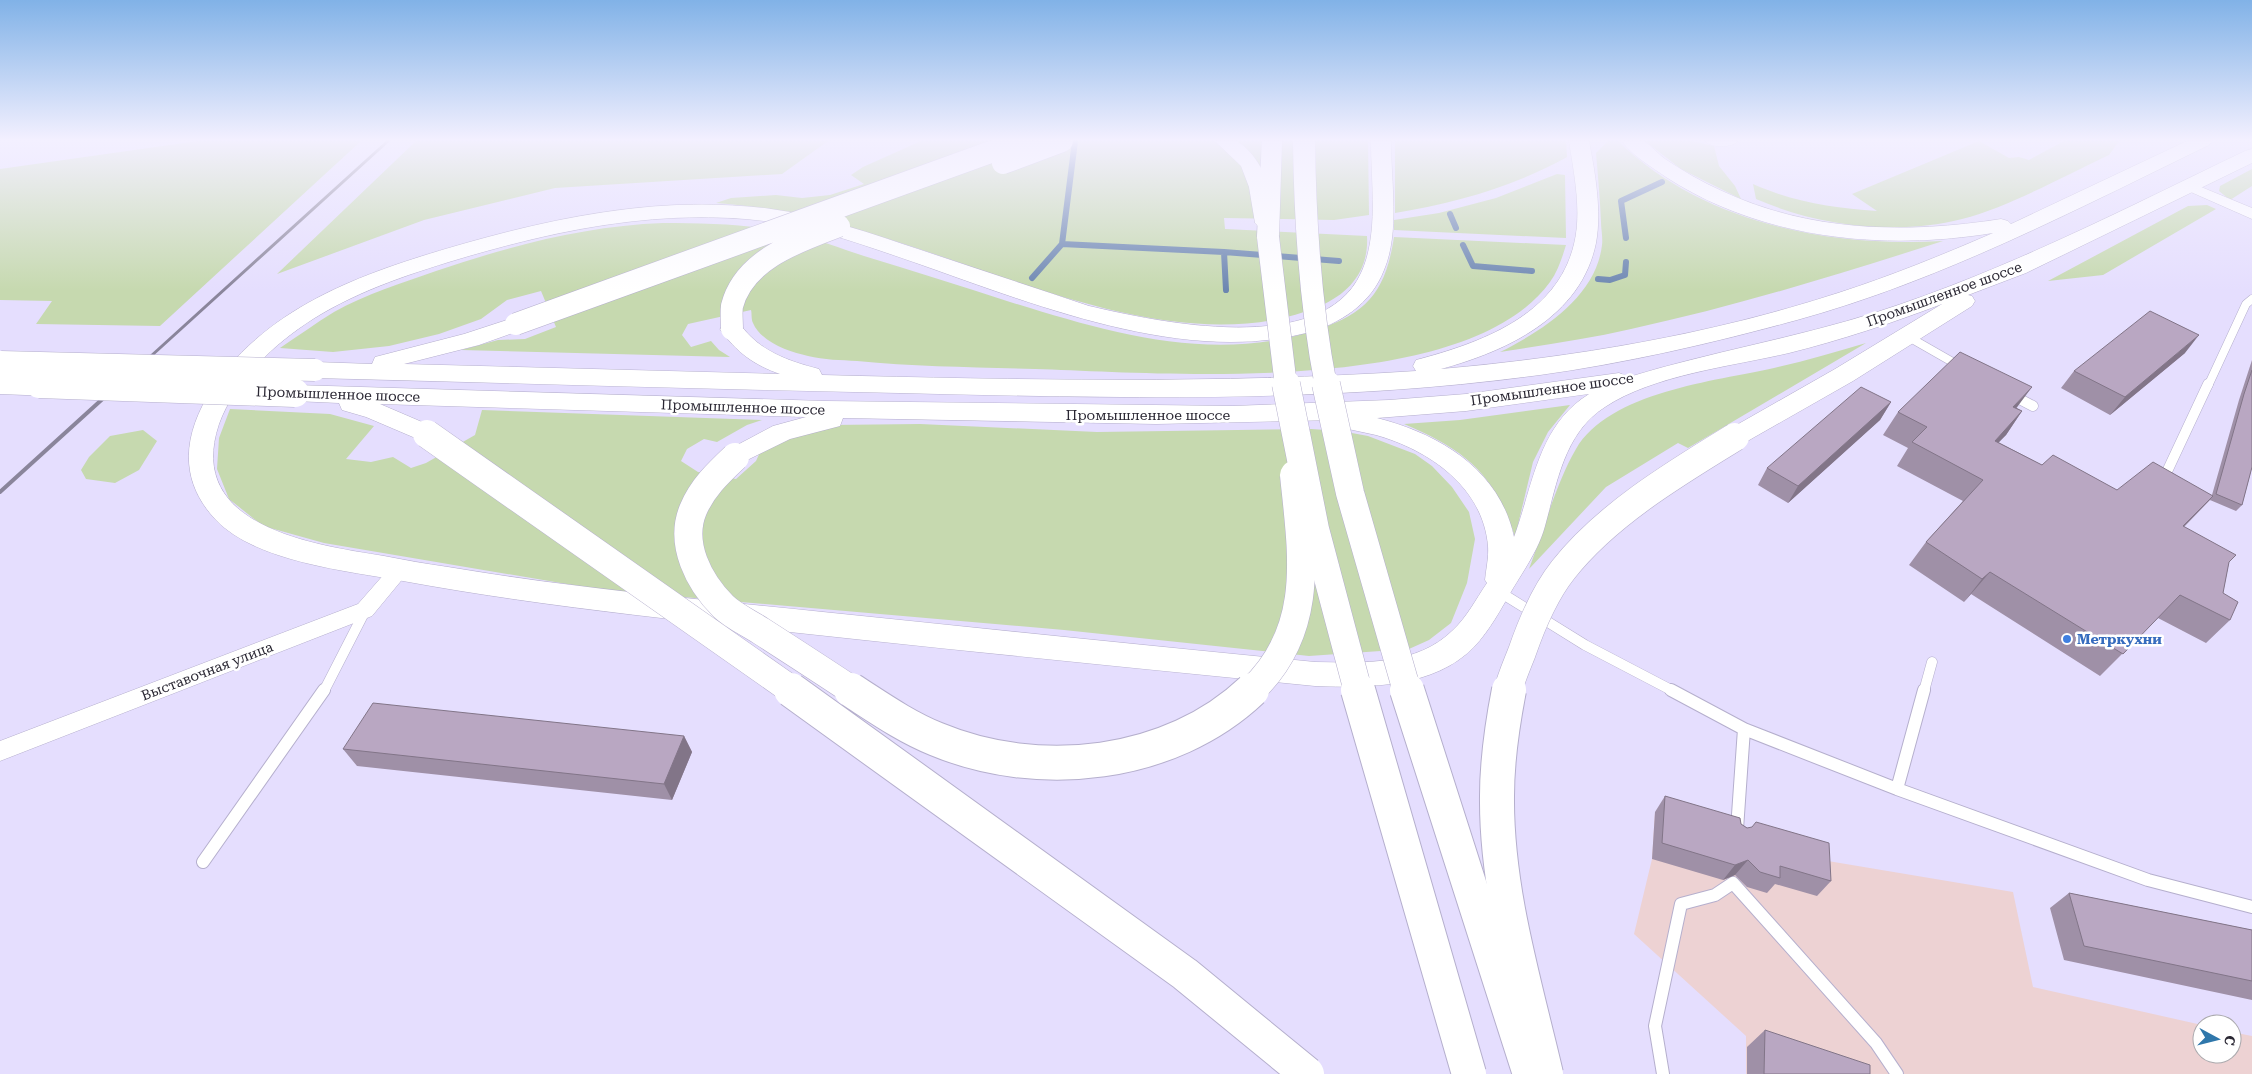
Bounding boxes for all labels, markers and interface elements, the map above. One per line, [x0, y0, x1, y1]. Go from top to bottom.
street label: Промышленное шоссе [1864, 258, 2024, 330]
street label: Промышленное шоссе [1470, 370, 1635, 408]
street label: Промышленное шоссе [256, 383, 421, 405]
street label: Промышленное шоссе [661, 396, 826, 418]
street label: Промышленное шоссе [1066, 407, 1230, 423]
place label: Метркухни [2077, 631, 2162, 647]
marker: Метркухни [2061, 633, 2073, 645]
street label: Выставочная улица [139, 638, 276, 704]
north arrow [2192, 1014, 2242, 1064]
text: С [2221, 1035, 2238, 1047]

